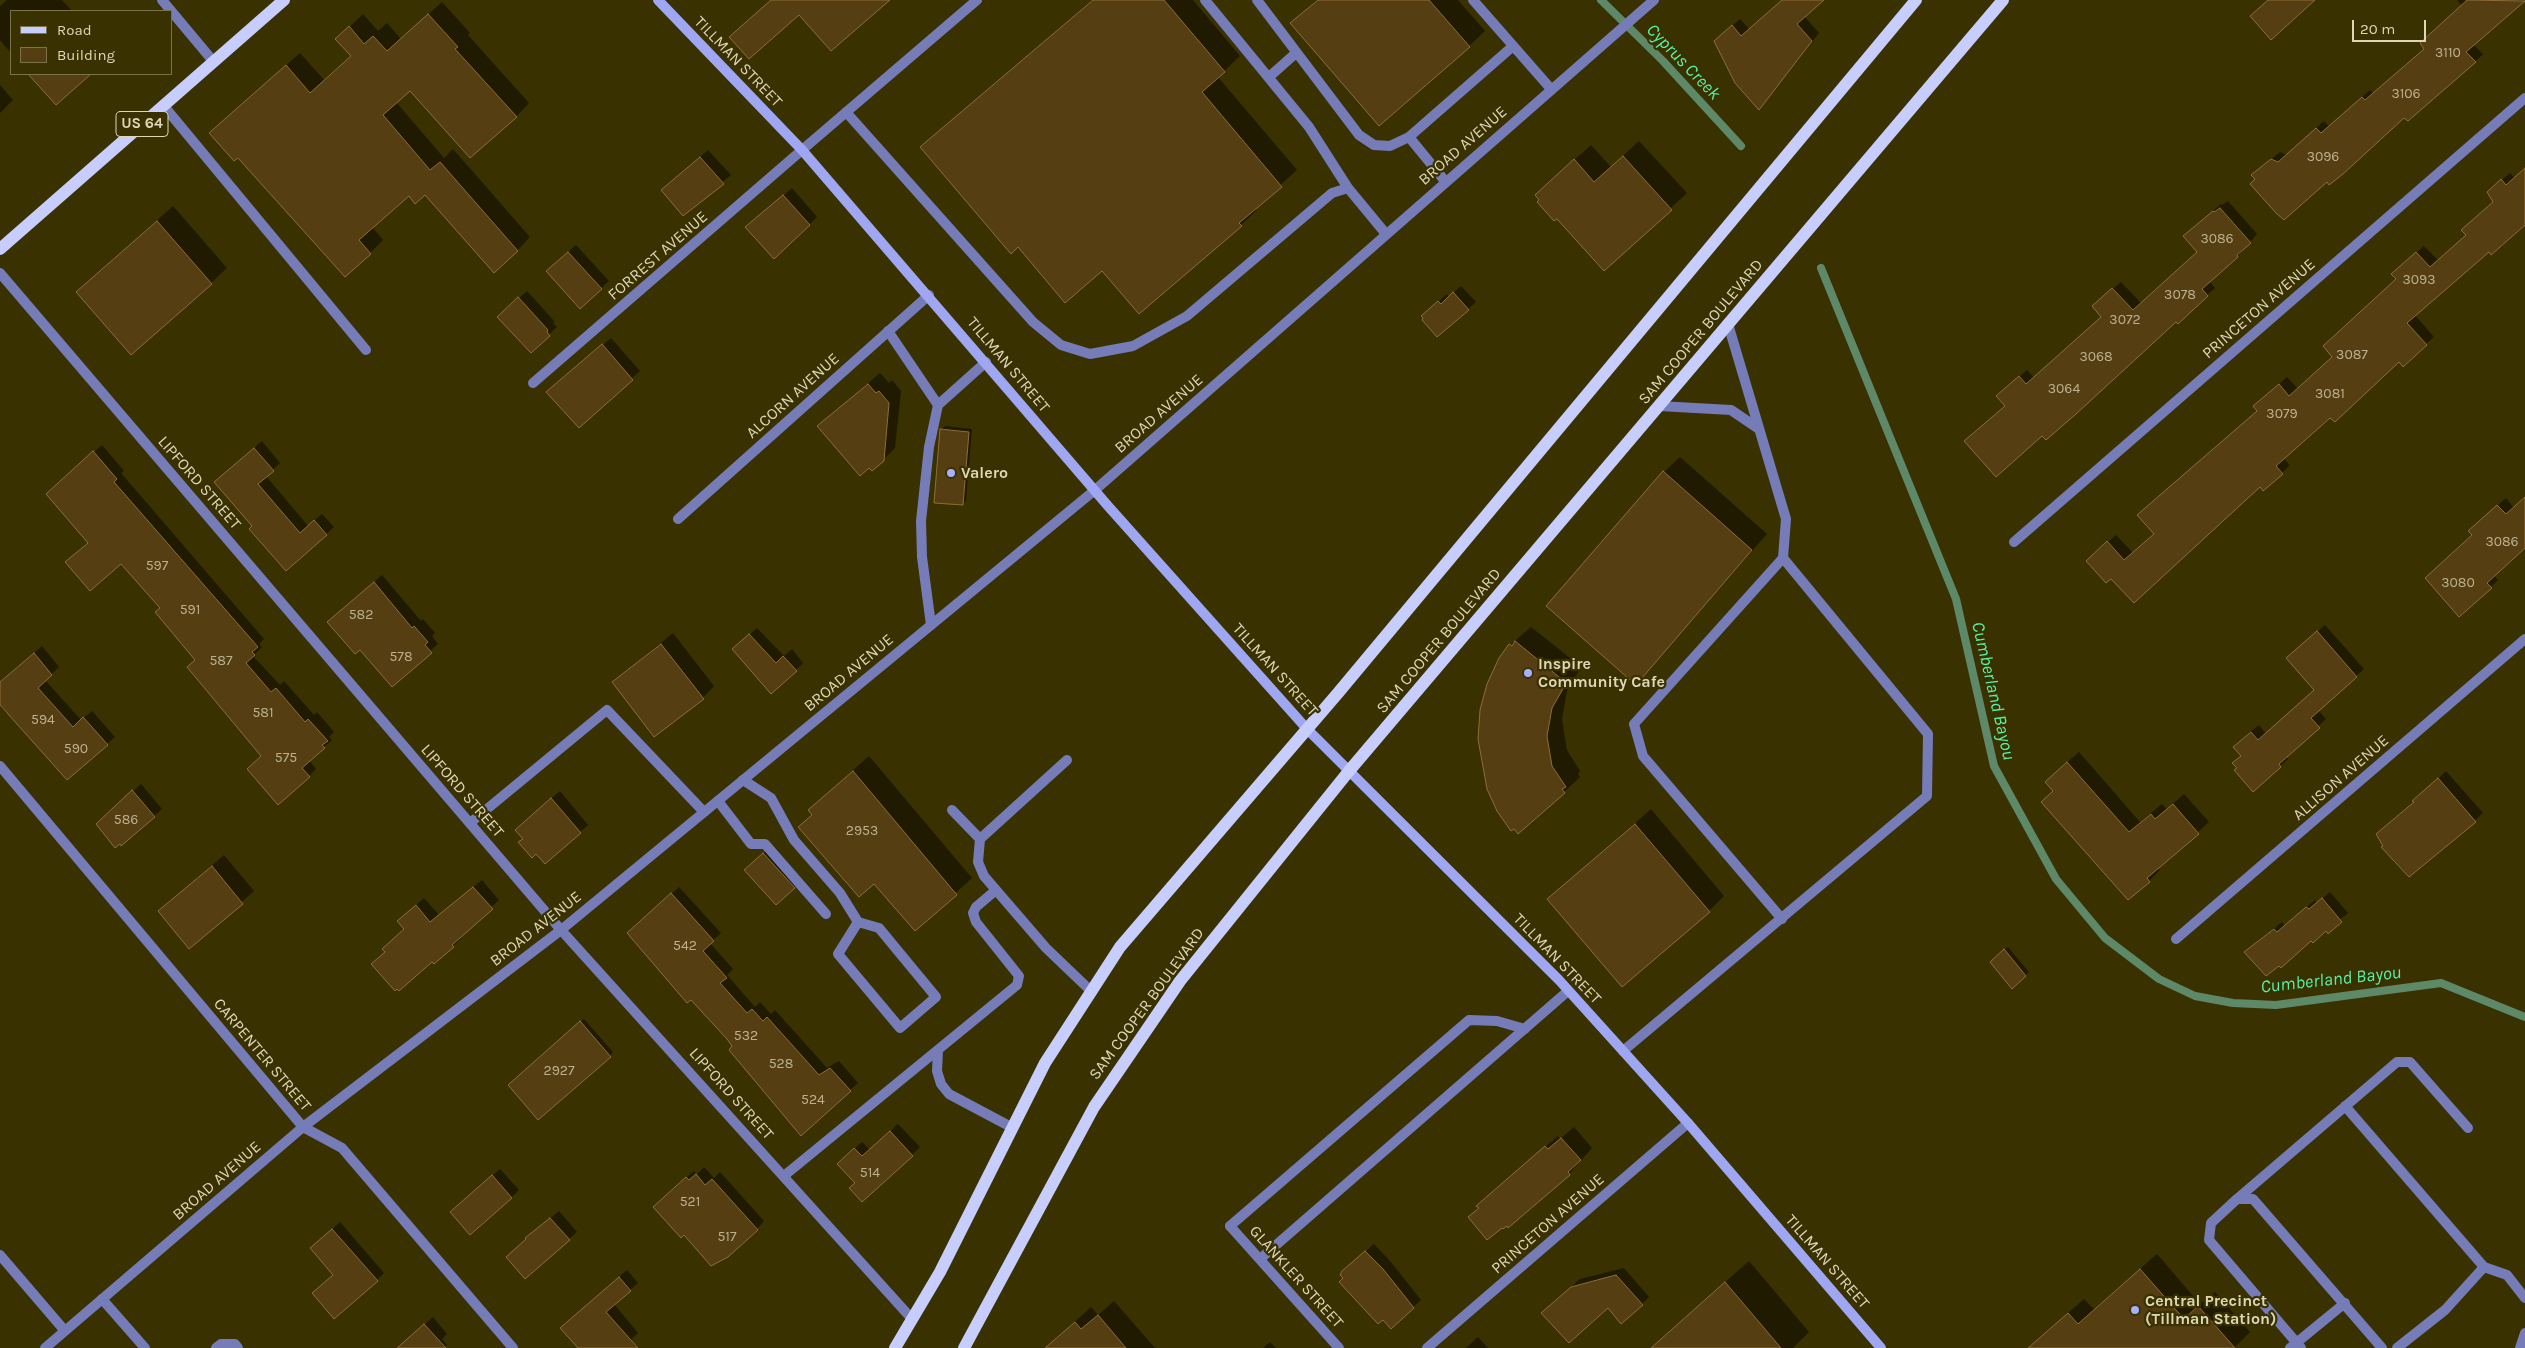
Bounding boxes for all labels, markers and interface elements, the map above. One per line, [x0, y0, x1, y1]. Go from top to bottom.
legend [10, 10, 172, 75]
scale bar [2355, 10, 2429, 42]
street label: TILLMAN STREET [690, 13, 786, 111]
water label: Cyprus Creek [1641, 19, 1725, 105]
text: 20 m [2360, 20, 2395, 38]
text: Road [57, 21, 92, 39]
house number: 3110 [2435, 45, 2461, 61]
text: Building [57, 46, 115, 64]
house number: 3106 [2391, 86, 2421, 102]
street label: BROAD AVENUE [1415, 102, 1511, 190]
road number: US 64 [116, 112, 168, 136]
house number: 3096 [2307, 149, 2339, 165]
street label: FORREST AVENUE [604, 207, 712, 305]
house number: 3086 [2200, 231, 2234, 247]
street label: PRINCETON AVENUE [2199, 255, 2319, 363]
street label: SAM COOPER BOULEVARD [1635, 256, 1767, 408]
house number: 3093 [2403, 272, 2435, 288]
house number: 3078 [2164, 287, 2196, 303]
house number: 3072 [2109, 312, 2141, 328]
street label: TILLMAN STREET [963, 313, 1053, 417]
house number: 3087 [2336, 347, 2368, 363]
street label: ALCORN AVENUE [743, 349, 843, 443]
house number: 3068 [2079, 349, 2113, 365]
street label: BROAD AVENUE [1111, 370, 1207, 458]
house number: 3064 [2048, 381, 2080, 397]
house number: 3081 [2315, 386, 2345, 402]
house number: 3079 [2266, 406, 2298, 422]
street label: LIPFORD STREET [153, 432, 245, 534]
place label: Valero [961, 463, 1008, 483]
marker: Valero [945, 467, 957, 479]
house number: 3086 [2485, 534, 2519, 550]
house number: 597 [146, 558, 168, 574]
street label: SAM COOPER BOULEVARD [1373, 565, 1505, 717]
house number: 3080 [2441, 575, 2475, 591]
house number: 591 [180, 602, 200, 618]
house number: 582 [349, 607, 373, 623]
street label: TILLMAN STREET [1228, 620, 1322, 720]
water label: Cumberland Bayou [1967, 620, 2019, 762]
street label: BROAD AVENUE [800, 630, 898, 716]
house number: 578 [389, 649, 413, 665]
house number: 587 [209, 653, 233, 669]
place label: Inspire Community Cafe [1538, 654, 1665, 692]
marker: Inspire Community Cafe [1522, 667, 1534, 679]
house number: 581 [252, 705, 274, 721]
house number: 594 [31, 712, 55, 728]
street label: ALLISON AVENUE [2289, 731, 2393, 825]
street label: LIPFORD STREET [416, 740, 508, 842]
house number: 590 [64, 741, 88, 757]
house number: 575 [275, 750, 297, 766]
house number: 586 [114, 812, 138, 828]
house number: 2953 [846, 823, 878, 839]
street label: BROAD AVENUE [486, 887, 586, 971]
street label: TILLMAN STREET [1509, 910, 1605, 1008]
street label: SAM COOPER BOULEVARD [1085, 924, 1209, 1084]
house number: 542 [673, 938, 697, 954]
water label: Cumberland Bayou [2260, 962, 2402, 998]
street label: CARPENTER STREET [209, 995, 315, 1115]
house number: 532 [734, 1028, 758, 1044]
street label: LIPFORD STREET [685, 1044, 777, 1144]
house number: 528 [769, 1056, 793, 1072]
house number: 2927 [544, 1063, 574, 1079]
house number: 524 [801, 1092, 825, 1108]
street label: BROAD AVENUE [169, 1137, 265, 1225]
house number: 514 [860, 1165, 880, 1181]
street label: PRINCETON AVENUE [1488, 1170, 1608, 1278]
house number: 521 [680, 1194, 700, 1210]
street label: TILLMAN STREET [1781, 1211, 1873, 1313]
street label: GLANKLER STREET [1245, 1222, 1347, 1332]
house number: 517 [717, 1229, 737, 1245]
place label: Central Precinct (Tillman Station) [2145, 1291, 2276, 1329]
marker: Central Precinct (Tillman Station) [2129, 1304, 2141, 1316]

